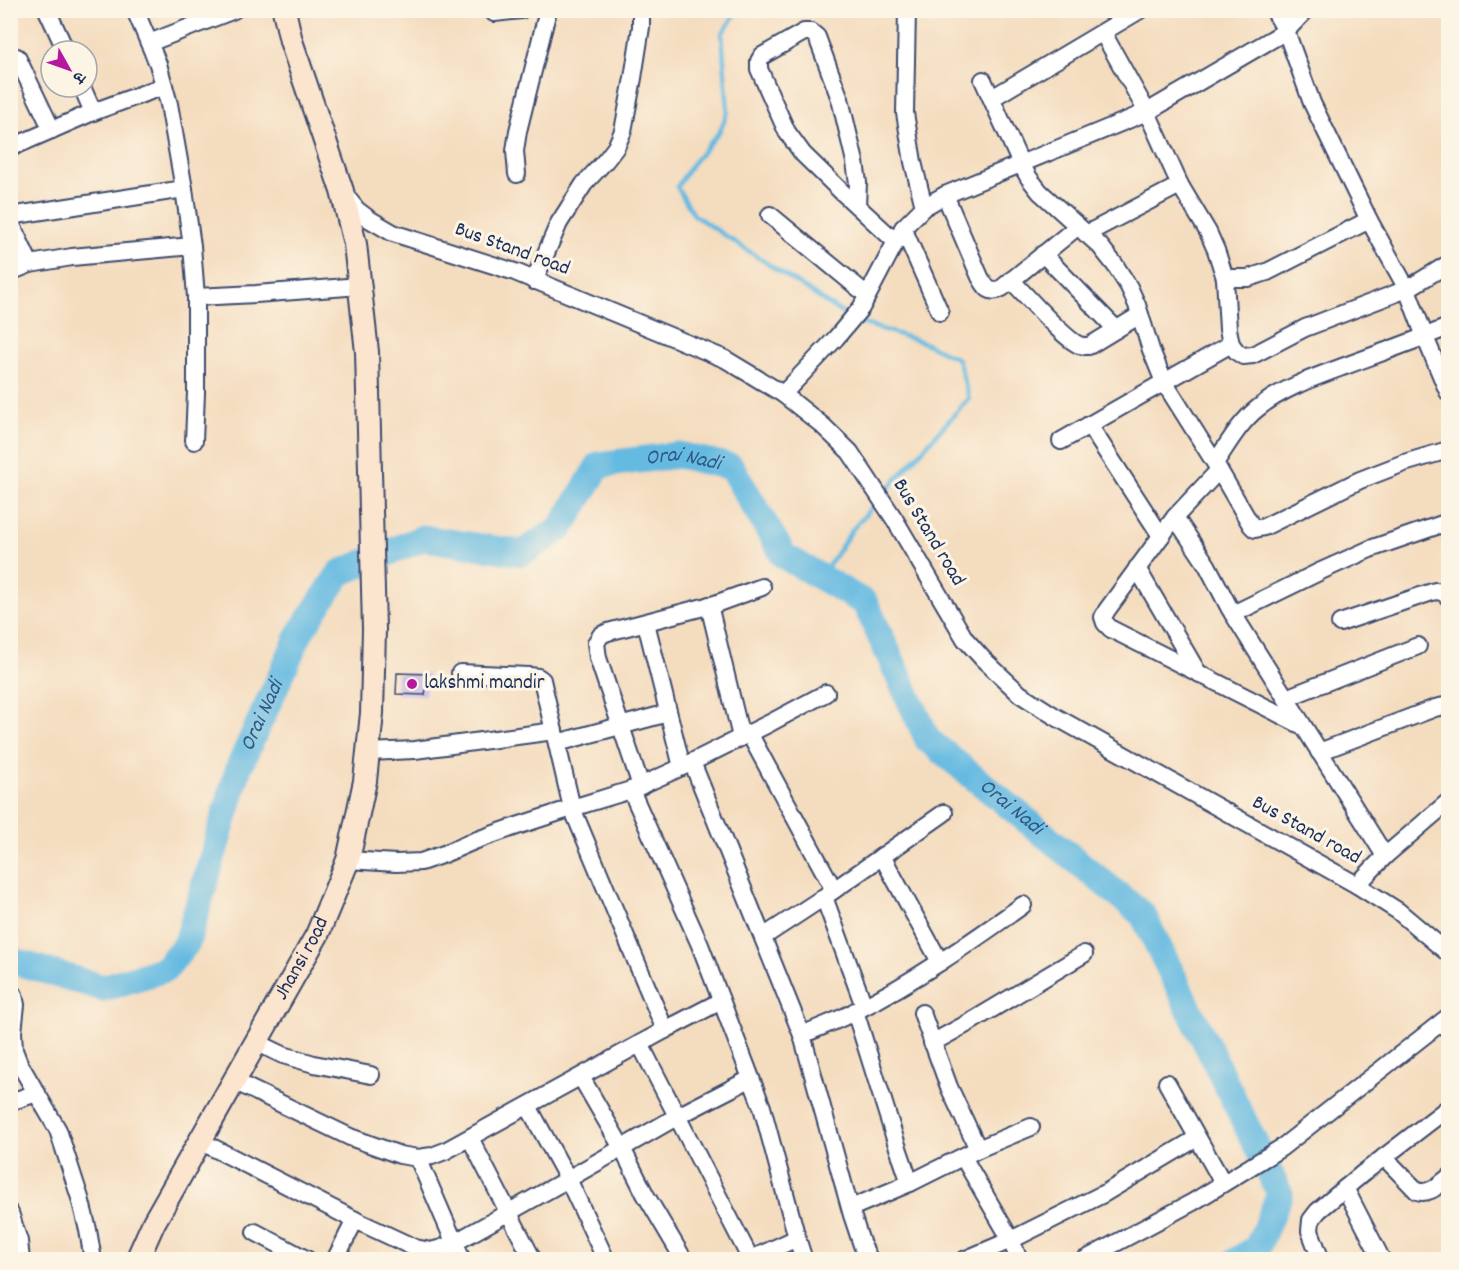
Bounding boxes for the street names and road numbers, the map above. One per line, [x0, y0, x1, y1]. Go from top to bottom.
street label: Bus Stand road [450, 215, 574, 285]
street label: Bus Stand road [884, 474, 972, 592]
street label: Bus Stand road [1246, 789, 1366, 873]
street label: Jhansi road [268, 913, 338, 1006]

